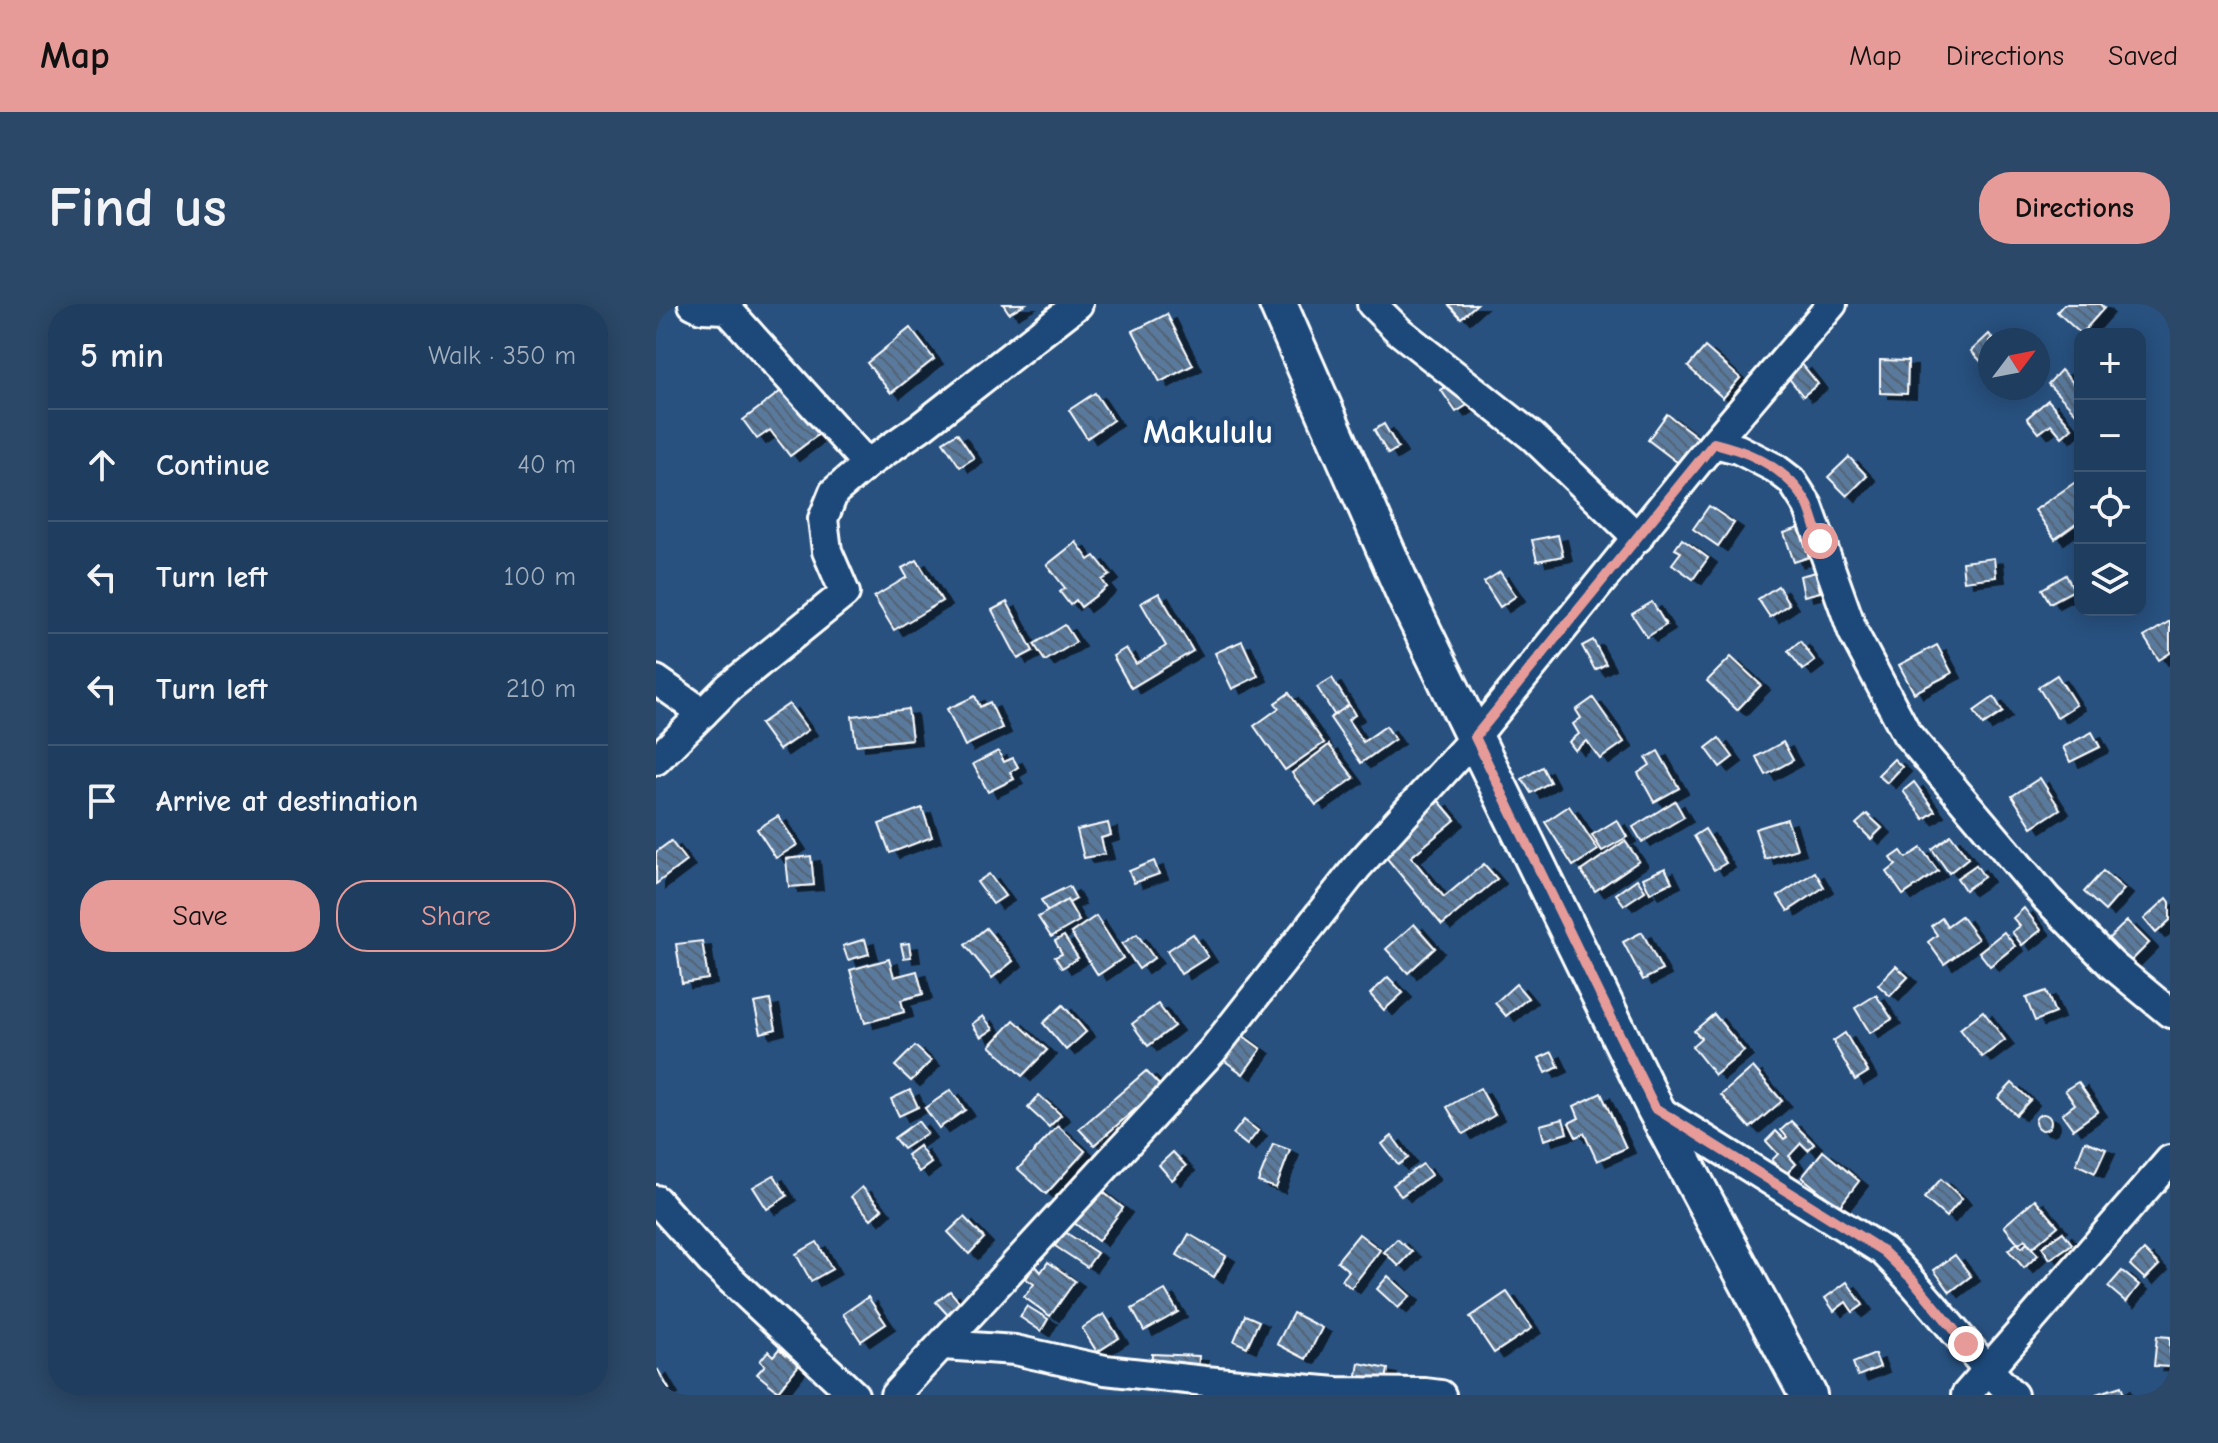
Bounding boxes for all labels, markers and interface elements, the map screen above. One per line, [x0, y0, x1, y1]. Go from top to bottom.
text: Map [40, 34, 110, 78]
text: Map [1849, 40, 1902, 72]
text: Directions [1946, 40, 2064, 72]
text: Saved [2108, 40, 2178, 72]
button: Directions [1979, 172, 2170, 244]
text: Find us [48, 176, 227, 240]
north arrow [1978, 328, 2050, 400]
map controls [2074, 328, 2146, 616]
button: + [2074, 328, 2146, 400]
text: 5 min [80, 336, 164, 376]
text: Walk · 350 m [428, 341, 576, 371]
button: − [2074, 400, 2146, 472]
district label: Makululu [1143, 412, 1273, 452]
icon: ahead [80, 443, 124, 487]
text: Continue [156, 448, 270, 483]
text: 40 m [517, 450, 576, 480]
button: locate [2074, 472, 2146, 544]
route start [1802, 523, 1838, 559]
button: layers [2074, 544, 2146, 616]
icon: left [80, 555, 124, 599]
text: Turn left [156, 560, 268, 595]
text: 100 m [504, 562, 576, 592]
icon: left [80, 667, 124, 711]
text: Turn left [156, 672, 268, 707]
text: 210 m [506, 674, 576, 704]
icon: arrive [80, 779, 124, 823]
text: Arrive at destination [156, 784, 418, 819]
button: Save [80, 880, 320, 952]
button: Share [336, 880, 576, 952]
route end [1948, 1326, 1984, 1362]

